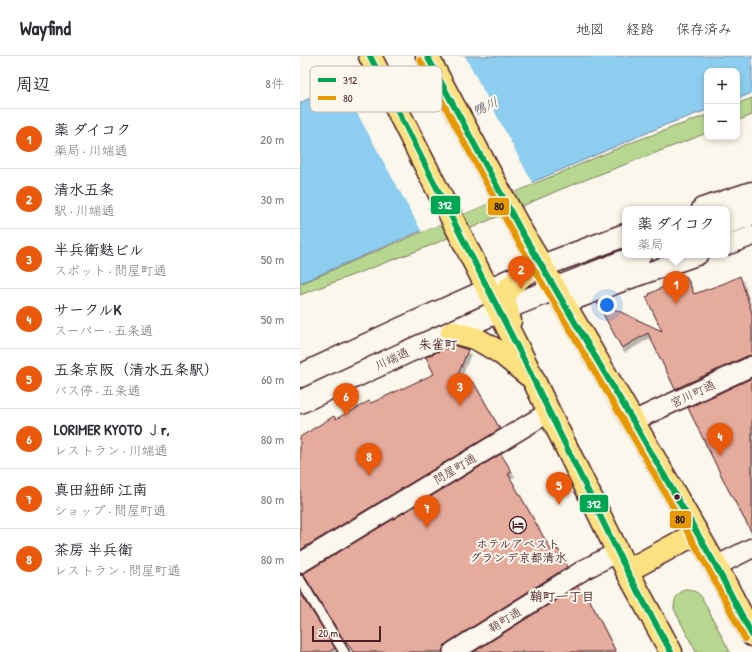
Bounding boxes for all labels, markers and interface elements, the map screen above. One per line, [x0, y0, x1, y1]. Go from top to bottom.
text: Wayfind [20, 15, 71, 41]
text: 地図 [576, 19, 604, 38]
text: 経路 [626, 19, 654, 38]
text: 保存済み [676, 19, 732, 38]
legend [310, 66, 442, 112]
map controls [704, 68, 740, 140]
button: + [704, 68, 740, 104]
text: 周辺 [16, 72, 50, 95]
text: 312 [343, 73, 357, 87]
text: 8件 [265, 74, 284, 92]
text: 80 [343, 91, 353, 105]
water label: 鴨川 [470, 93, 500, 119]
button: − [704, 104, 740, 140]
text: 薬 ダイコク [54, 119, 131, 140]
text: 1 [27, 130, 31, 148]
text: 20 m [260, 130, 284, 148]
text: 薬局 · 川端通 [54, 141, 128, 159]
text: 清水五条 [54, 179, 114, 200]
text: 2 [26, 190, 32, 208]
text: 30 m [261, 190, 284, 208]
line badge: 312 [430, 195, 461, 215]
line badge: 80 [487, 197, 510, 216]
text: 312 [438, 198, 453, 212]
text: 80 [494, 199, 504, 213]
text: 駅 · 川端通 [54, 201, 115, 219]
popup [622, 206, 730, 258]
text: 薬 ダイコク [638, 213, 714, 234]
text: 薬局 [638, 235, 664, 253]
text: 半兵衛麩ビル [54, 239, 144, 260]
text: 3 [26, 250, 32, 268]
text: 50 m [261, 250, 284, 268]
pin: 2 [508, 256, 534, 289]
text: スポット · 問屋町通 [54, 261, 167, 279]
pin: 1 [663, 271, 689, 304]
your location [597, 295, 617, 315]
text: サークルK [54, 299, 121, 320]
text: 4 [27, 310, 31, 328]
text: 50 m [261, 310, 284, 328]
text: スーパー · 五条通 [54, 321, 153, 339]
district label: 朱雀町 [418, 335, 458, 353]
street label: 川端通 [372, 343, 412, 374]
text: 五条京阪（清水五条駅） [54, 359, 219, 380]
text: 5 [26, 370, 32, 388]
text: 60 m [261, 370, 284, 388]
pin: 3 [447, 373, 473, 406]
street label: 宮川町通 [667, 376, 718, 411]
text: バス停 · 五条通 [54, 381, 141, 399]
pin: 6 [333, 383, 359, 416]
text: LORIMER KYOTO Ｊr, [54, 419, 170, 440]
pin: 4 [707, 423, 733, 456]
text: 6 [26, 430, 32, 448]
text: 80 m [261, 430, 284, 448]
text: レストラン · 川端通 [54, 441, 168, 459]
pin: 8 [356, 443, 382, 476]
street label: 問屋町通 [430, 449, 480, 488]
pin: 5 [546, 472, 572, 505]
text: 真田紐師 江南 [54, 479, 147, 500]
text: 7 [26, 490, 32, 508]
text: 80 m [261, 490, 284, 508]
unlabelled marker [672, 492, 682, 502]
line badge: 312 [579, 494, 609, 513]
pin: 7 [414, 495, 440, 528]
text: 312 [587, 497, 602, 511]
text: ショップ · 問屋町通 [54, 501, 166, 519]
line badge: 80 [669, 510, 692, 529]
text: 80 [675, 512, 685, 526]
hotel icon: ホテルアベスト グランデ京都清水 [508, 515, 528, 535]
place label: ホテルアベスト グランデ京都清水 [470, 535, 567, 566]
text: 茶房 半兵衛 [54, 539, 132, 560]
text: 8 [26, 550, 32, 568]
text: 80 m [261, 550, 284, 568]
text: レストラン · 問屋町通 [54, 561, 181, 579]
district label: 鞘町一丁目 [529, 587, 595, 605]
street label: 鞘町通 [485, 603, 525, 636]
scale bar [312, 624, 381, 643]
text: 20 m [318, 626, 338, 640]

